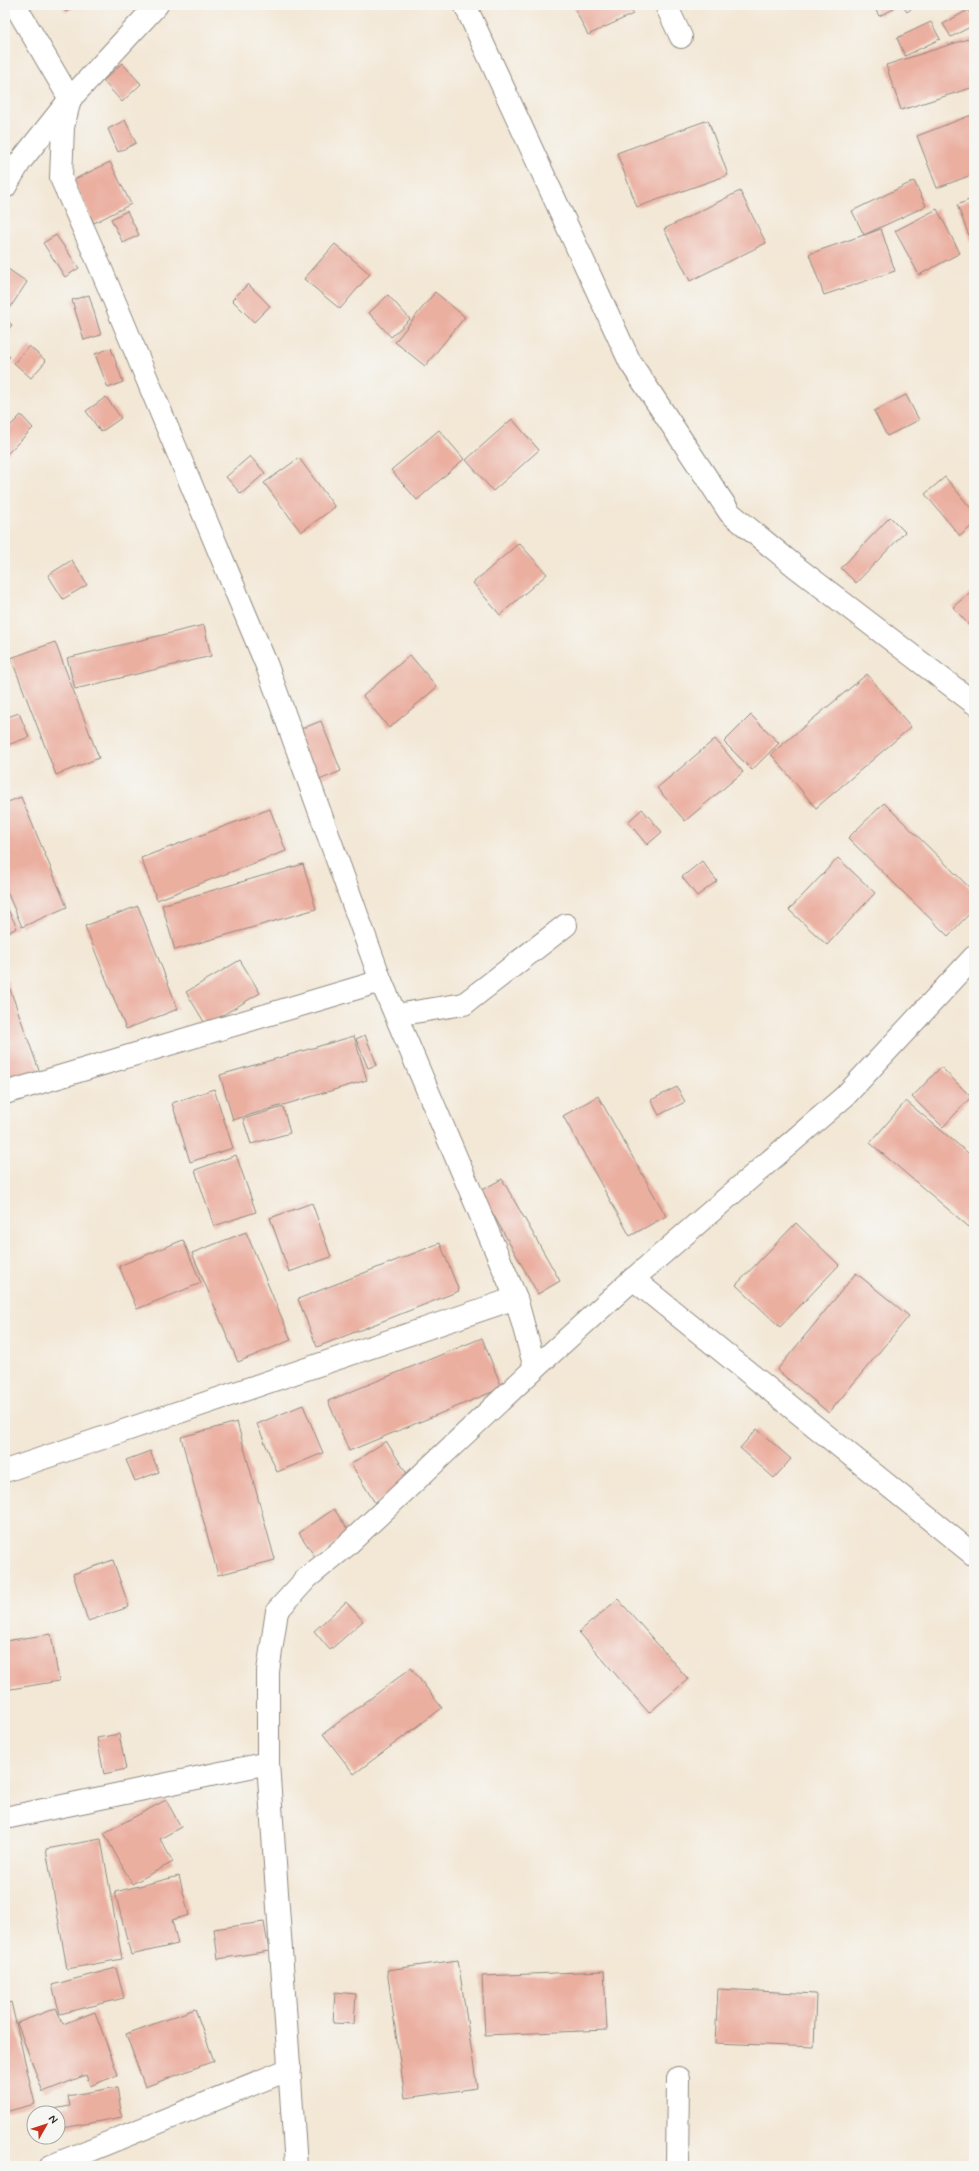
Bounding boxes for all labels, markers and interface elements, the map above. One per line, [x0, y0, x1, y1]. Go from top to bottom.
north arrow [26, 2105, 66, 2145]
text: N [45, 2112, 61, 2127]

